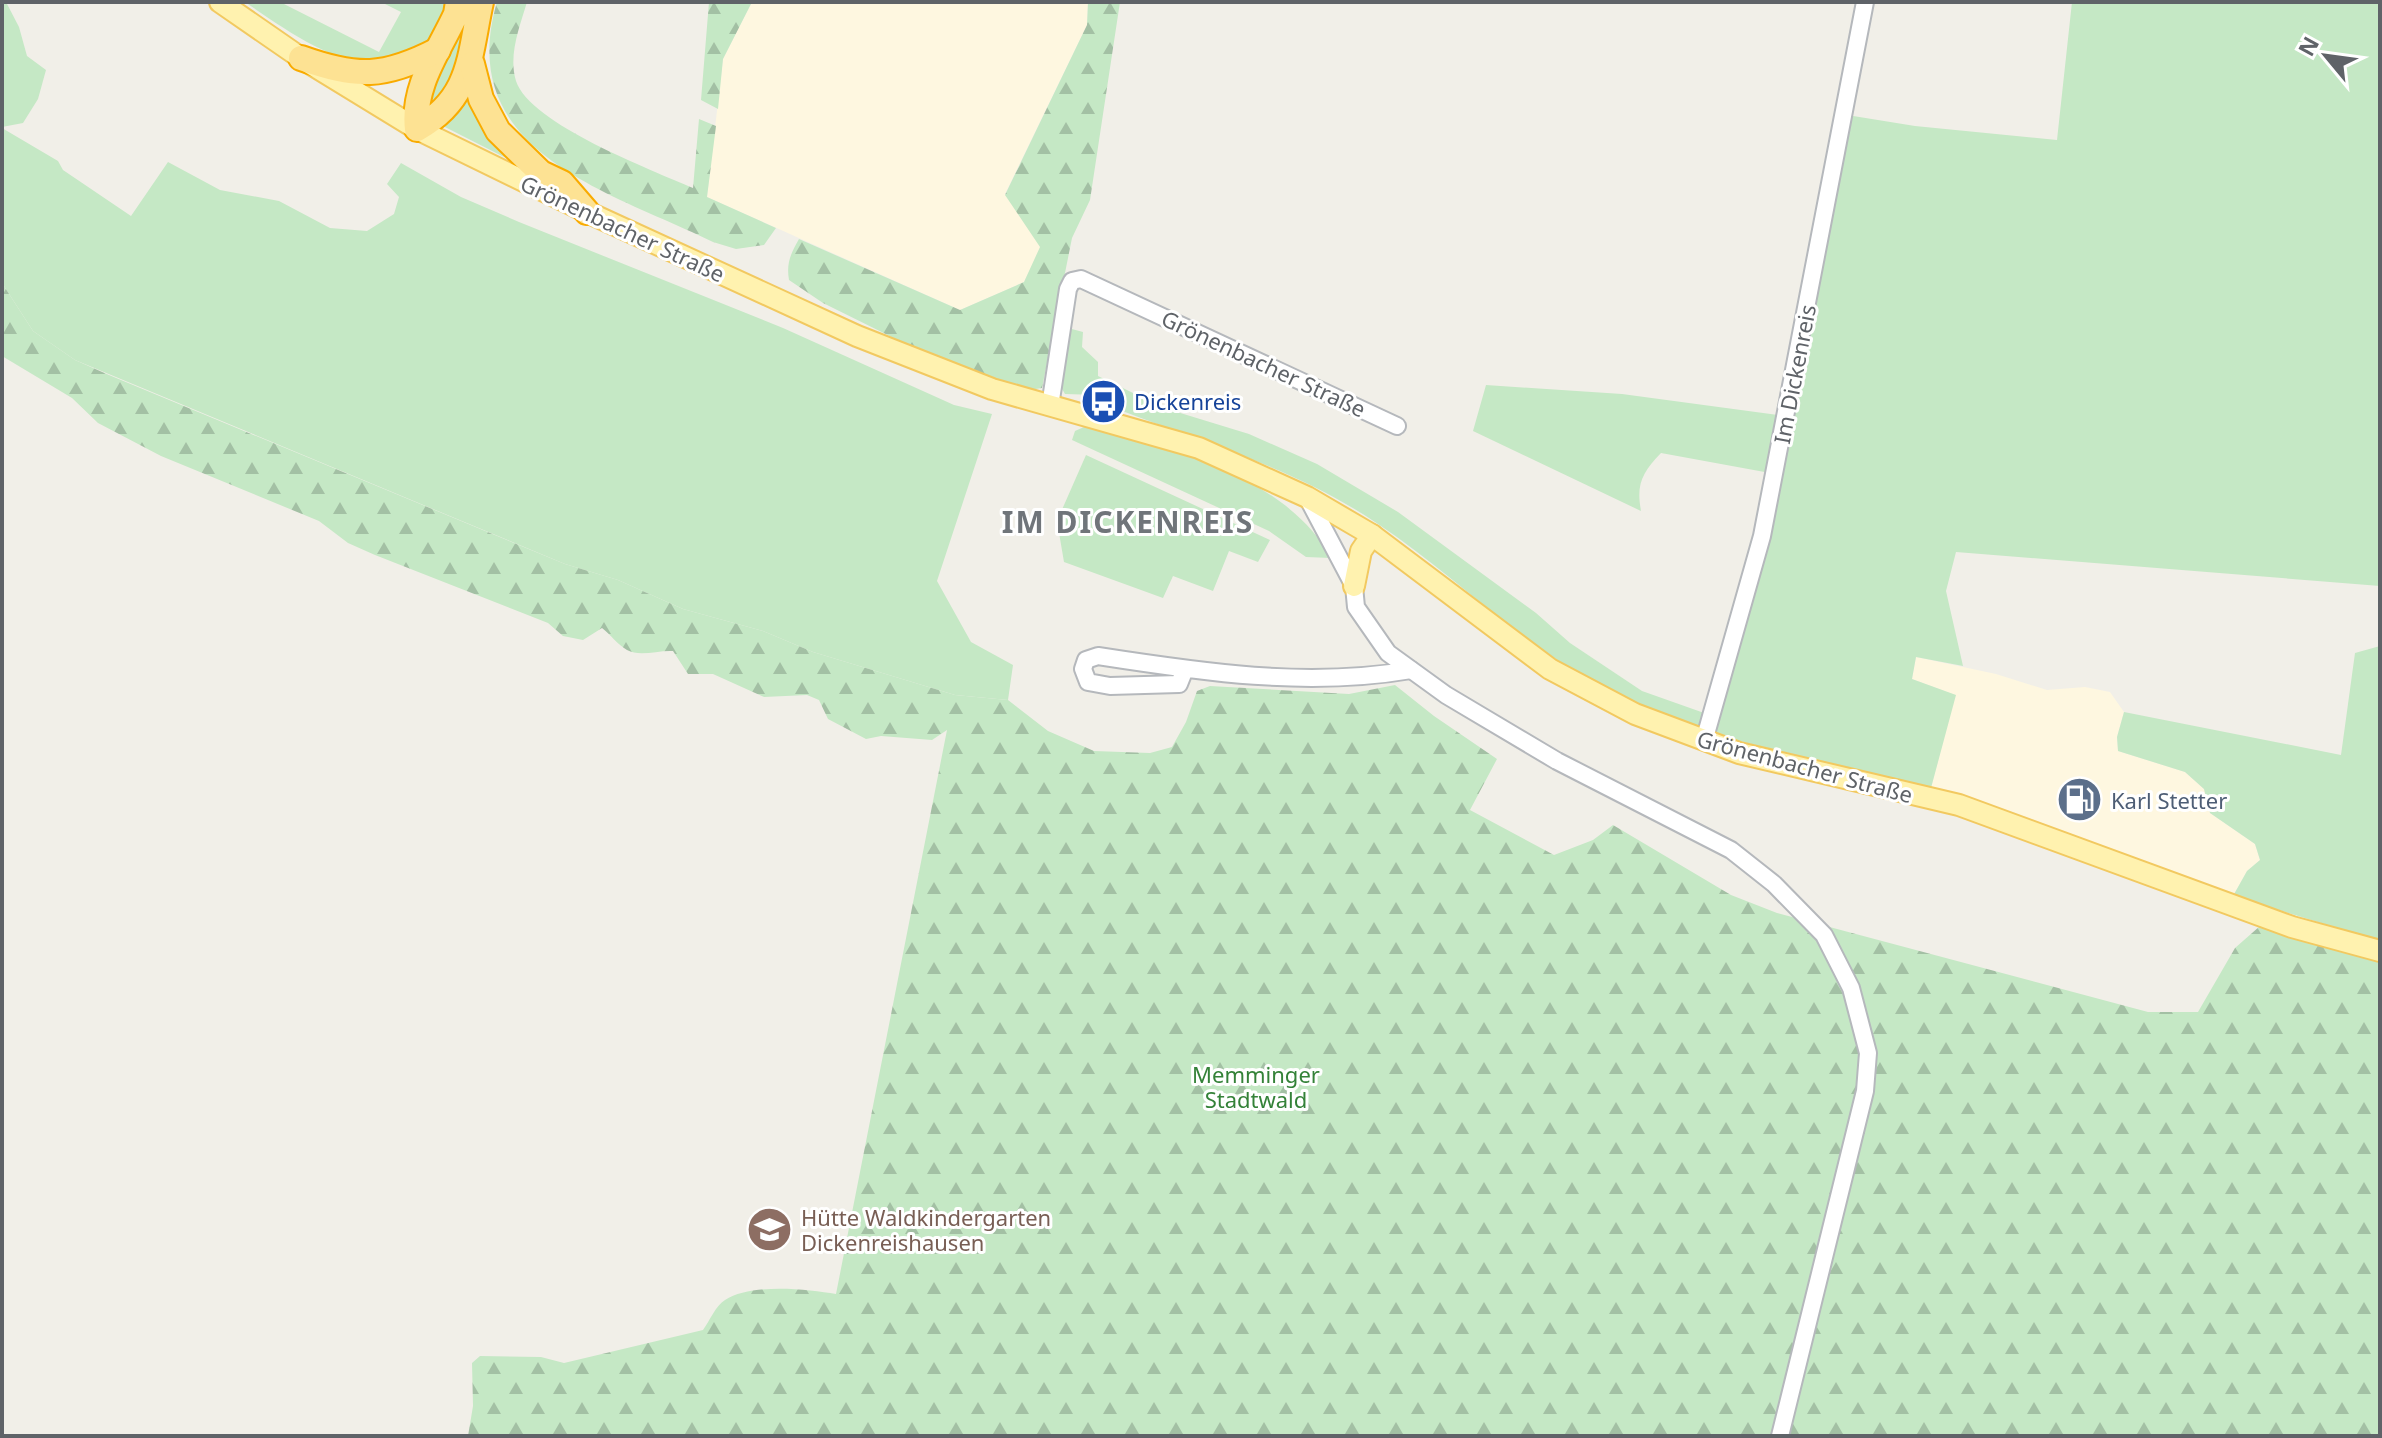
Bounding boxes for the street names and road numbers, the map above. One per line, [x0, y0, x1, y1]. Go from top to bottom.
street label: Grönenbacher Straße [516, 167, 730, 289]
street label: Grönenbacher Straße [1157, 302, 1371, 424]
street label: Im Dickenreis [1766, 302, 1822, 446]
street label: Grönenbacher Straße [1694, 723, 1916, 809]

